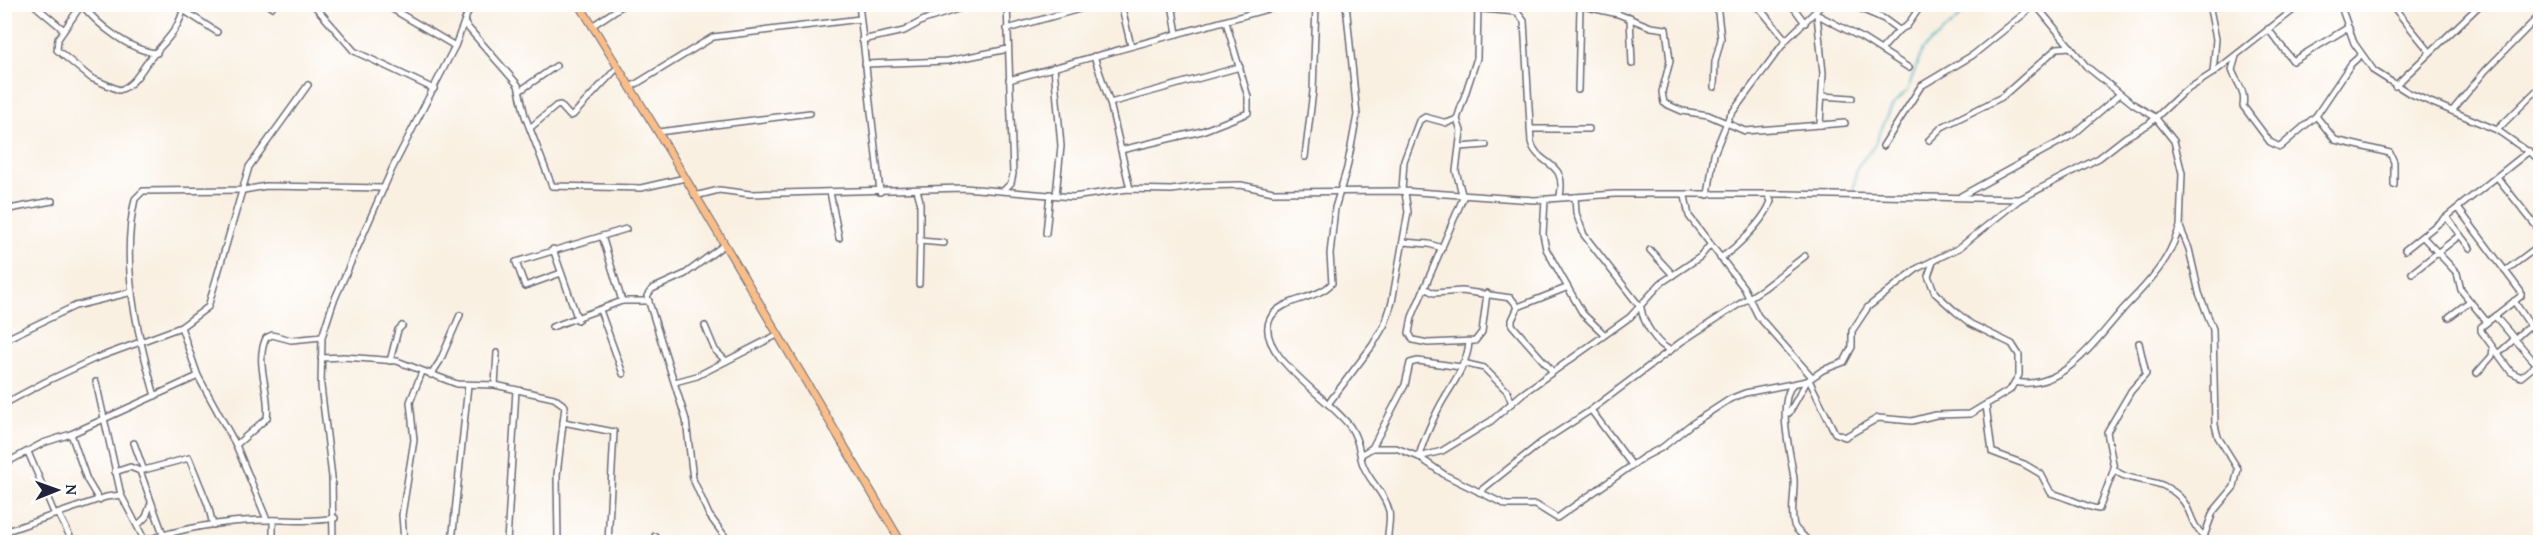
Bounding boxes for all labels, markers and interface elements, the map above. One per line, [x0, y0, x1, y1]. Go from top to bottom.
north arrow [27, 460, 87, 520]
text: N [60, 484, 84, 496]

